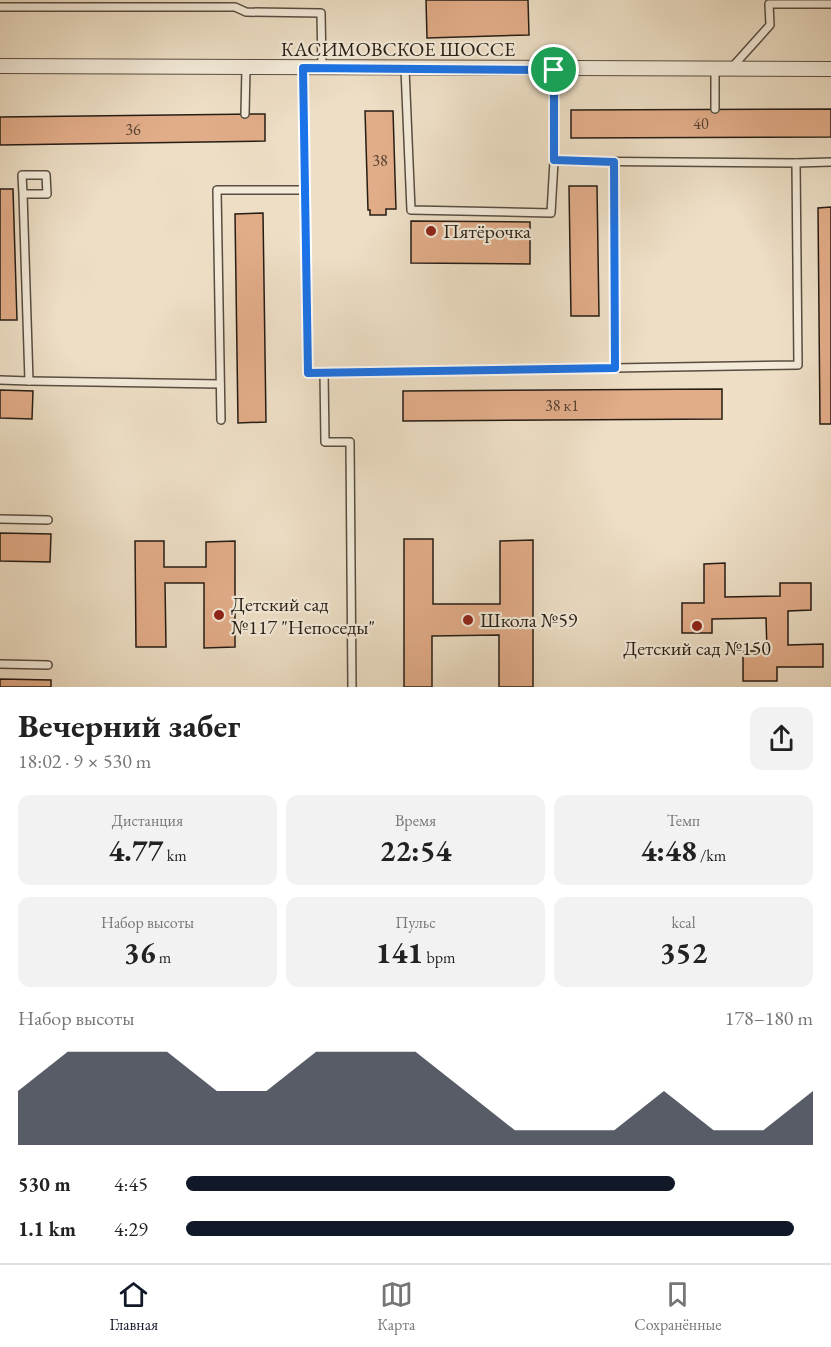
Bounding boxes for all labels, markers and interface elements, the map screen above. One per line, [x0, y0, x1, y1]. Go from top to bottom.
street label: КАСИМОВСКОЕ ШОССЕ [281, 36, 515, 62]
pin [528, 44, 579, 95]
icon: arrive [537, 53, 570, 86]
house number: 40 [693, 113, 709, 134]
house number: 36 [125, 119, 141, 140]
house number: 38 [372, 150, 388, 171]
place label: Пятёрочка [443, 218, 531, 244]
marker: Пятёрочка [424, 224, 438, 238]
house number: 38 к1 [545, 395, 579, 416]
place label: Детский сад №117 "Непоседы" [231, 591, 375, 640]
place label: Школа №59 [480, 607, 578, 633]
marker: Детский сад №117 "Непоседы" [212, 608, 226, 622]
marker: Школа №59 [461, 613, 475, 627]
marker: Детский сад №150 [690, 619, 704, 633]
place label: Детский сад №150 [623, 635, 771, 661]
text: Вечерний забег [18, 704, 240, 747]
button: share [750, 707, 813, 770]
text: 18:02 · 9 × 530 m [18, 748, 151, 774]
text: Дистанция [112, 810, 183, 831]
text: Время [395, 810, 436, 831]
text: Темп [667, 810, 700, 831]
text: 4.77 [108, 831, 163, 870]
text: 22:54 [380, 831, 451, 870]
text: 4:48 [641, 831, 697, 870]
text: km [163, 845, 187, 866]
text: /km [697, 845, 726, 866]
text: Набор высоты [101, 912, 194, 933]
text: Пульс [395, 912, 436, 933]
text: kcal [671, 912, 696, 933]
text: 36 [124, 933, 156, 972]
text: 141 [376, 933, 423, 972]
text: 352 [660, 933, 707, 972]
text: m [156, 947, 171, 968]
text: bpm [423, 947, 455, 968]
text: Набор высоты [18, 1005, 134, 1031]
text: 178–180 m [725, 1005, 813, 1031]
text: 530 m [18, 1171, 71, 1197]
text: 4:45 [114, 1171, 148, 1197]
text: 1.1 km [18, 1216, 76, 1242]
text: 4:29 [114, 1216, 148, 1242]
tab: Главная [109, 1278, 158, 1335]
tab: Карта [377, 1278, 415, 1335]
tab: Сохранённые [634, 1278, 722, 1335]

